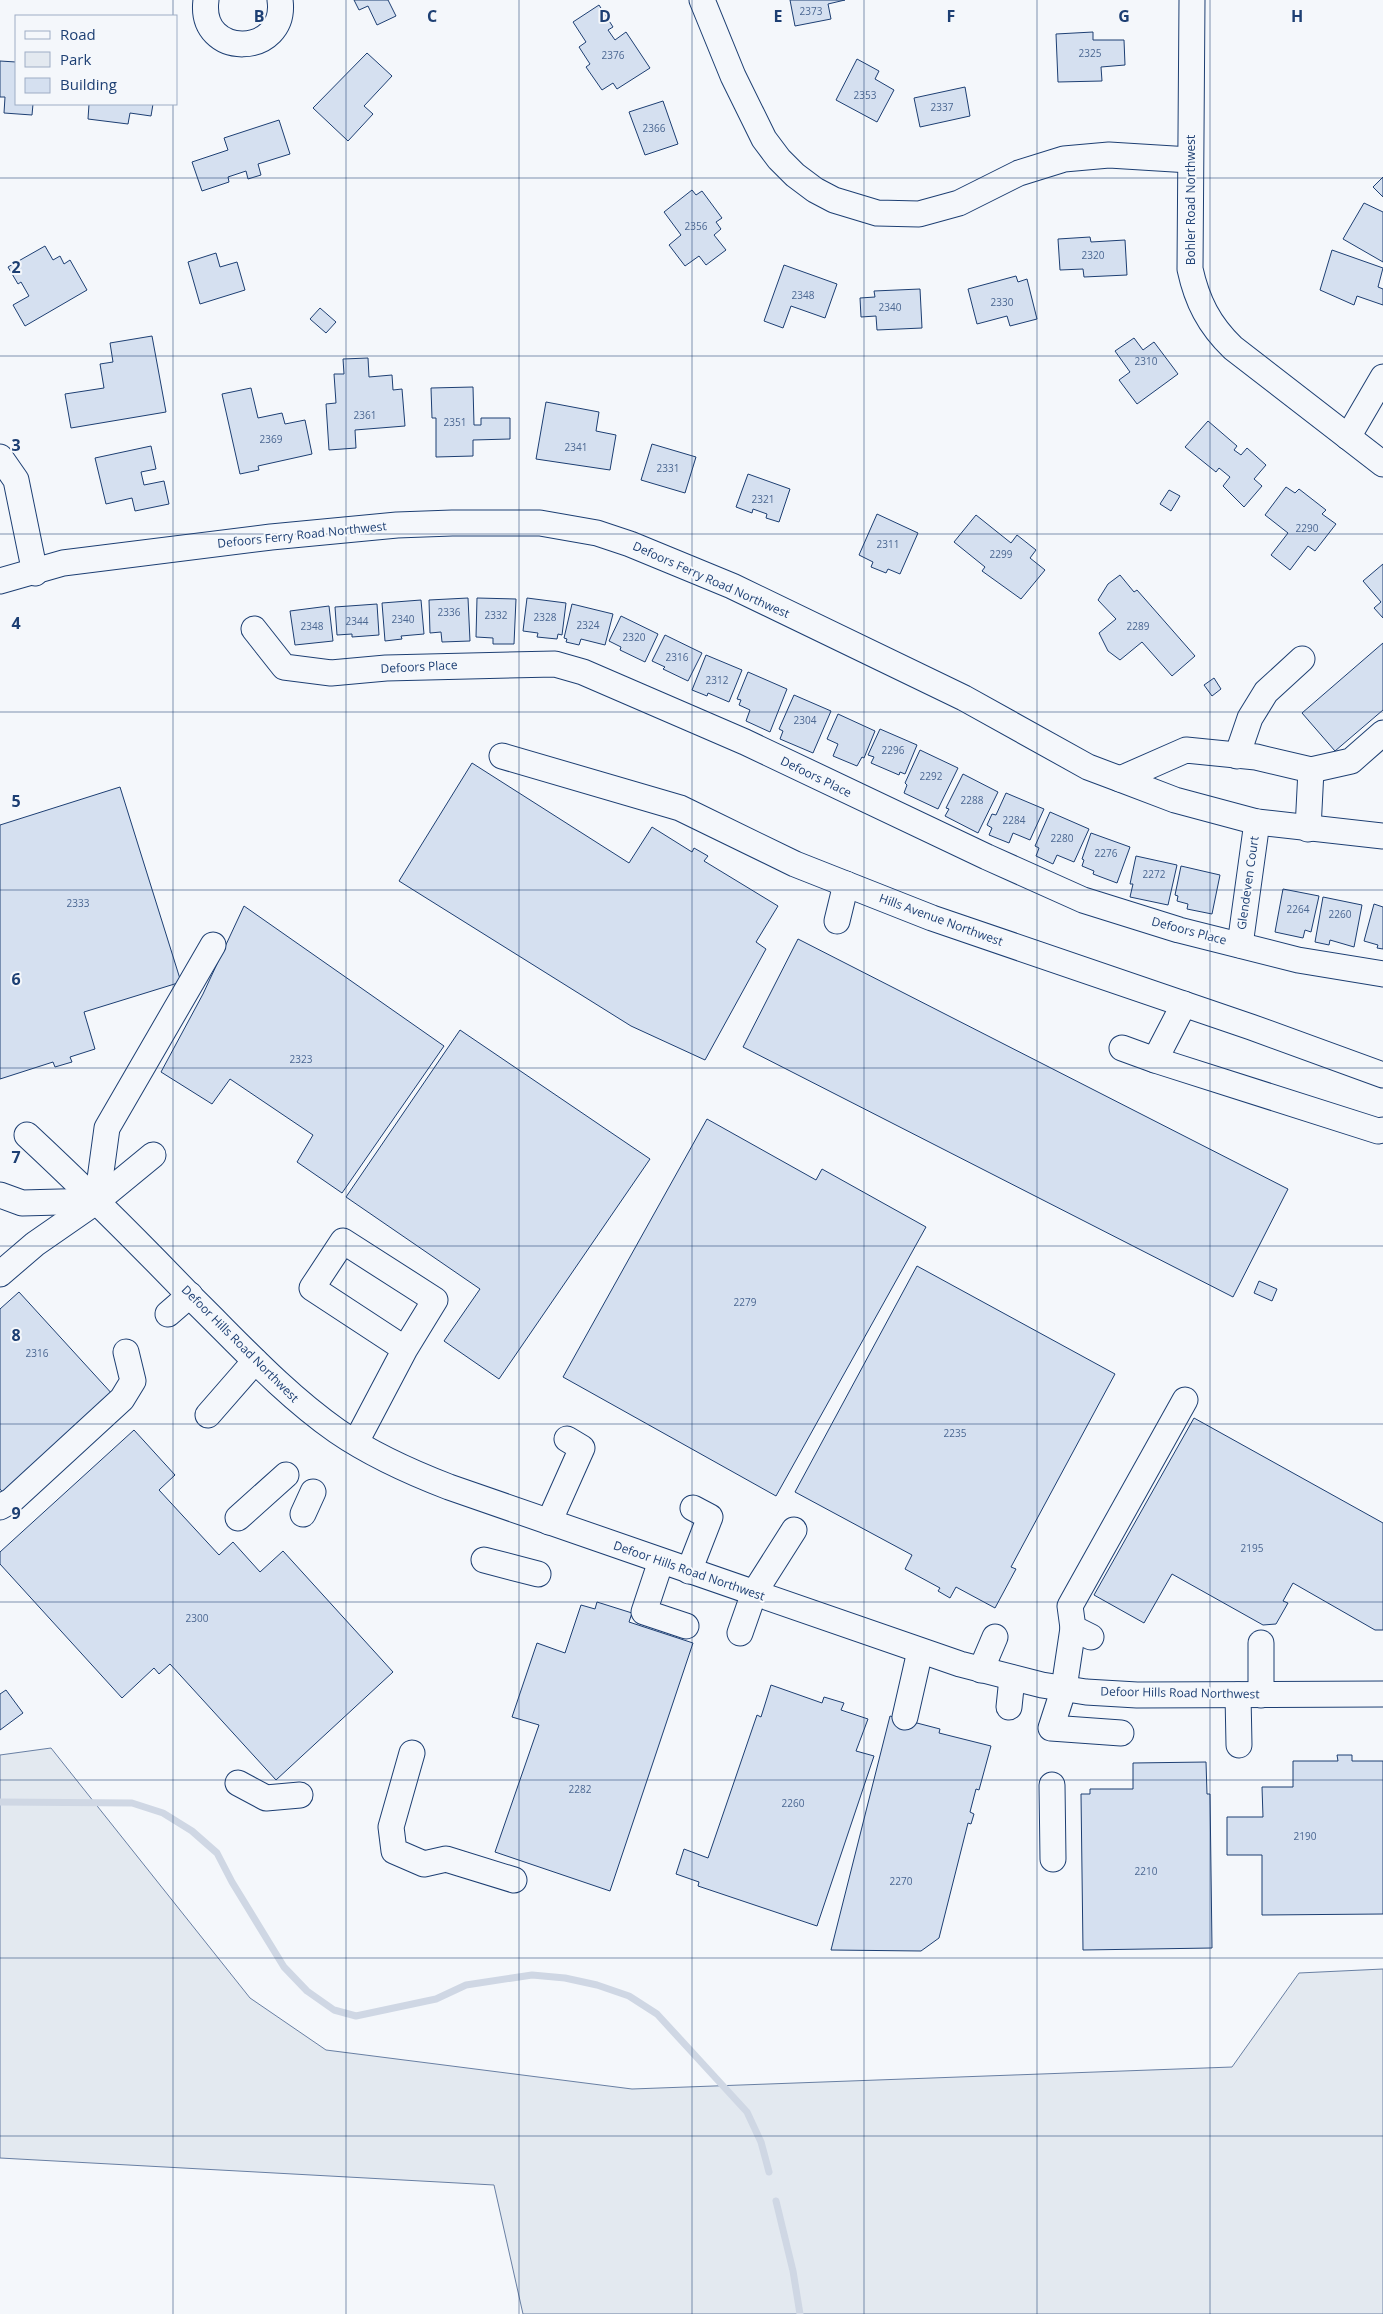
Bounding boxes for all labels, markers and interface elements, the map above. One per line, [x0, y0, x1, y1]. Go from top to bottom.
house number: 2373 [800, 4, 823, 18]
text: B [254, 5, 264, 27]
text: C [427, 5, 437, 27]
text: D [599, 5, 611, 27]
text: E [774, 5, 783, 27]
text: F [947, 5, 955, 27]
text: G [1118, 5, 1130, 27]
text: H [1291, 5, 1303, 27]
legend [15, 15, 178, 105]
text: Road [60, 24, 96, 44]
house number: 2325 [1079, 46, 1102, 60]
house number: 2376 [602, 48, 625, 62]
text: Park [60, 49, 91, 69]
text: Building [60, 74, 117, 94]
house number: 2353 [854, 88, 877, 102]
house number: 2337 [931, 100, 954, 114]
house number: 2366 [643, 121, 666, 135]
street label: Bohler Road Northwest [1182, 135, 1199, 265]
house number: 2356 [685, 219, 708, 233]
house number: 2320 [1082, 248, 1105, 262]
text: 2 [11, 256, 21, 278]
house number: 2348 [792, 288, 815, 302]
house number: 2330 [991, 295, 1014, 309]
house number: 2340 [879, 300, 902, 314]
house number: 2310 [1135, 354, 1158, 368]
house number: 2361 [354, 408, 376, 422]
house number: 2351 [444, 415, 466, 429]
house number: 2369 [260, 432, 283, 446]
text: 3 [11, 434, 21, 456]
house number: 2341 [565, 440, 587, 454]
house number: 2331 [657, 461, 679, 475]
house number: 2321 [752, 492, 774, 506]
street label: Defoors Ferry Road Northwest [216, 517, 387, 552]
house number: 2290 [1296, 521, 1319, 535]
street label: Defoors Ferry Road Northwest [630, 537, 792, 622]
house number: 2311 [877, 537, 899, 551]
house number: 2299 [990, 547, 1013, 561]
house number: 2336 [438, 605, 461, 619]
house number: 2332 [485, 608, 508, 622]
house number: 2328 [534, 610, 557, 624]
text: 4 [11, 612, 21, 634]
house number: 2340 [392, 612, 415, 626]
house number: 2344 [346, 614, 369, 628]
house number: 2324 [577, 618, 600, 632]
house number: 2348 [301, 619, 324, 633]
house number: 2289 [1127, 619, 1150, 633]
house number: 2320 [623, 630, 646, 644]
house number: 2316 [666, 650, 689, 664]
street label: Defoors Place [380, 656, 458, 677]
house number: 2312 [706, 673, 729, 687]
house number: 2304 [794, 713, 817, 727]
house number: 2296 [882, 743, 905, 757]
street label: Defoors Place [778, 752, 855, 801]
house number: 2292 [920, 769, 943, 783]
text: 5 [11, 790, 21, 812]
house number: 2288 [961, 793, 984, 807]
house number: 2284 [1003, 813, 1026, 827]
house number: 2280 [1051, 831, 1074, 845]
street label: Glendeven Court [1233, 835, 1262, 931]
house number: 2276 [1095, 846, 1118, 860]
house number: 2272 [1143, 867, 1166, 881]
street label: Hills Avenue Northwest [877, 889, 1005, 950]
house number: 2333 [67, 896, 90, 910]
house number: 2264 [1287, 902, 1310, 916]
house number: 2260 [1329, 907, 1352, 921]
street label: Defoors Place [1150, 912, 1229, 949]
text: 6 [11, 968, 21, 990]
house number: 2323 [290, 1052, 313, 1066]
text: 7 [11, 1146, 21, 1168]
street label: Defoor Hills Road Northwest [178, 1281, 303, 1406]
house number: 2279 [734, 1295, 757, 1309]
text: 8 [11, 1324, 21, 1346]
house number: 2316 [26, 1346, 49, 1360]
house number: 2235 [944, 1426, 967, 1440]
text: 9 [11, 1502, 21, 1524]
street label: Defoor Hills Road Northwest [611, 1537, 767, 1604]
house number: 2195 [1241, 1541, 1264, 1555]
house number: 2300 [186, 1611, 209, 1625]
street label: Defoor Hills Road Northwest [1100, 1683, 1260, 1702]
house number: 2282 [569, 1782, 592, 1796]
house number: 2260 [782, 1796, 805, 1810]
house number: 2190 [1294, 1829, 1317, 1843]
house number: 2210 [1135, 1864, 1158, 1878]
house number: 2270 [890, 1874, 913, 1888]

